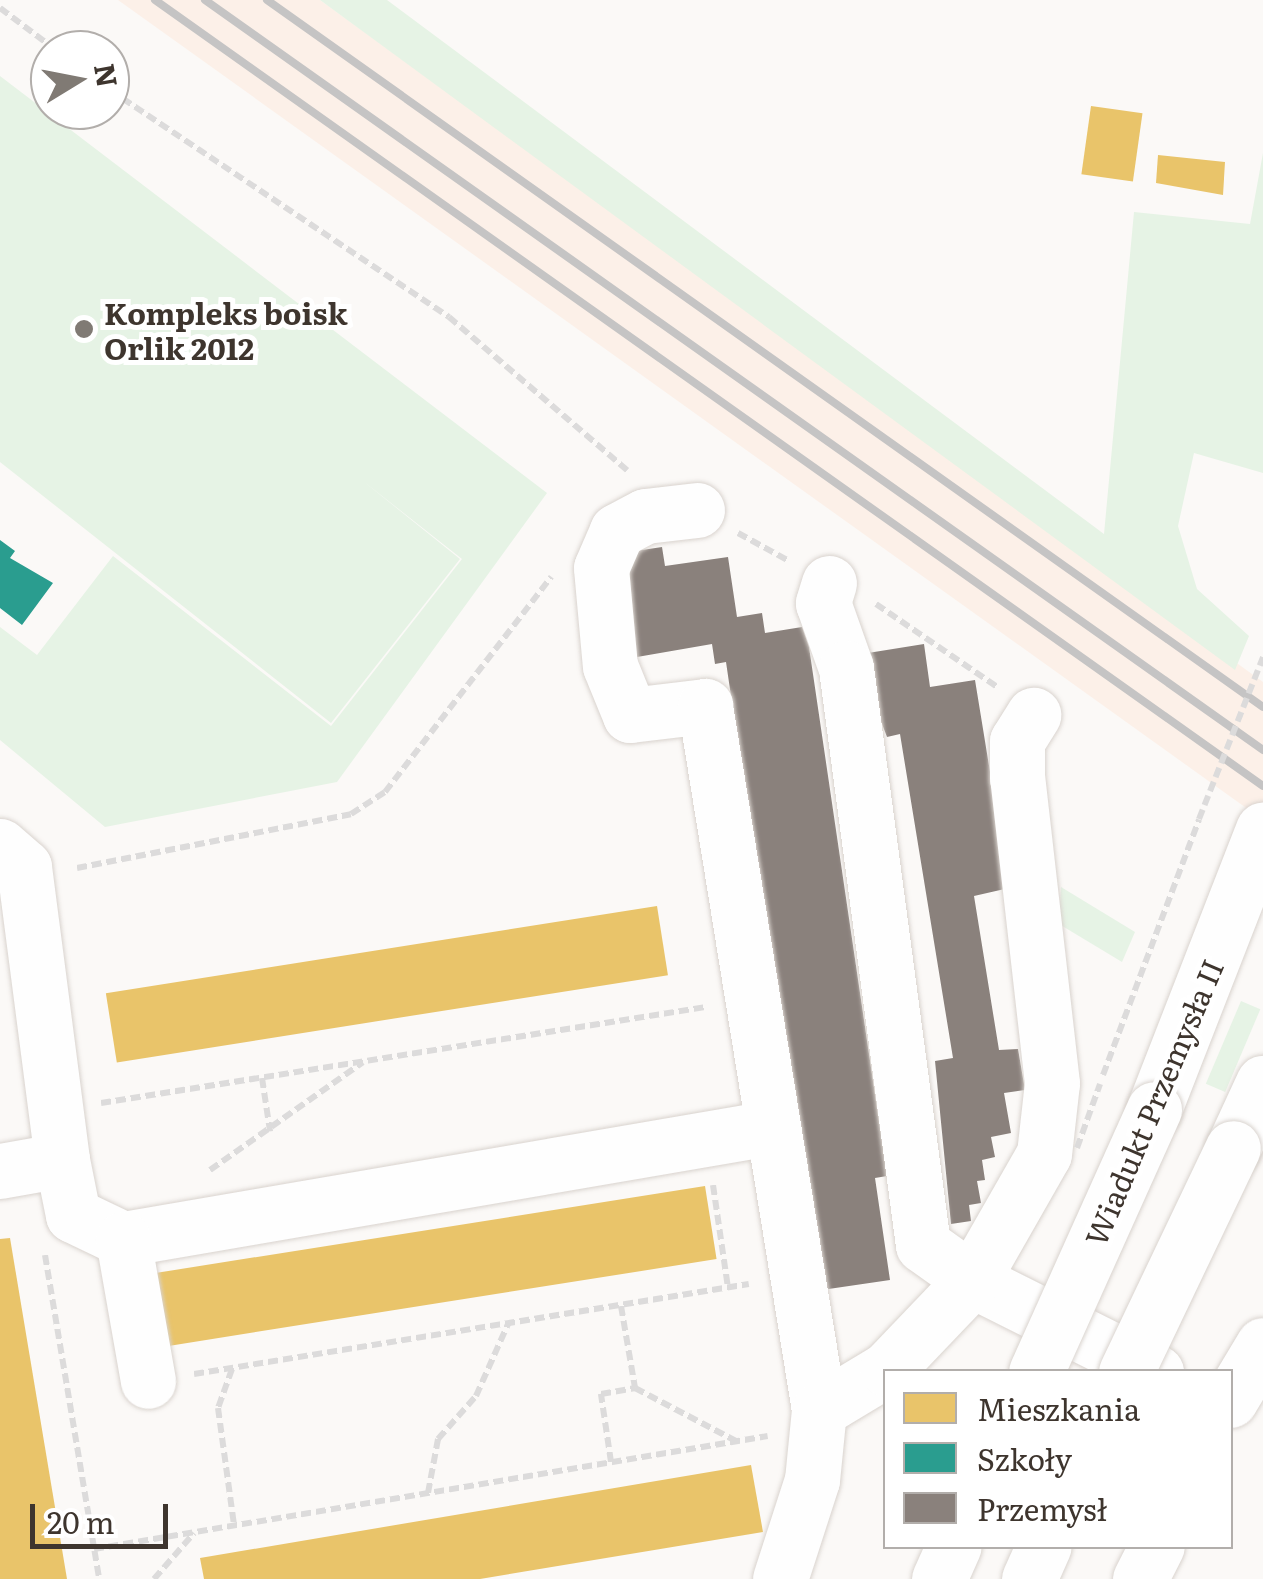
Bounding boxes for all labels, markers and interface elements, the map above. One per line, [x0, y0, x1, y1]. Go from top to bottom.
north arrow [30, 30, 130, 130]
text: N [85, 60, 130, 90]
place label: Kompleks boisk Orlik 2012 [104, 294, 348, 364]
marker: Kompleks boisk Orlik 2012 [73, 318, 95, 340]
street label: Wiadukt Przemysła II [1076, 953, 1230, 1251]
legend [883, 1369, 1233, 1549]
text: Mieszkania [977, 1386, 1140, 1430]
text: Szkoły [977, 1436, 1072, 1480]
scale bar [35, 1484, 172, 1546]
text: Przemysł [977, 1486, 1107, 1530]
text: 20 m [47, 1499, 115, 1543]

